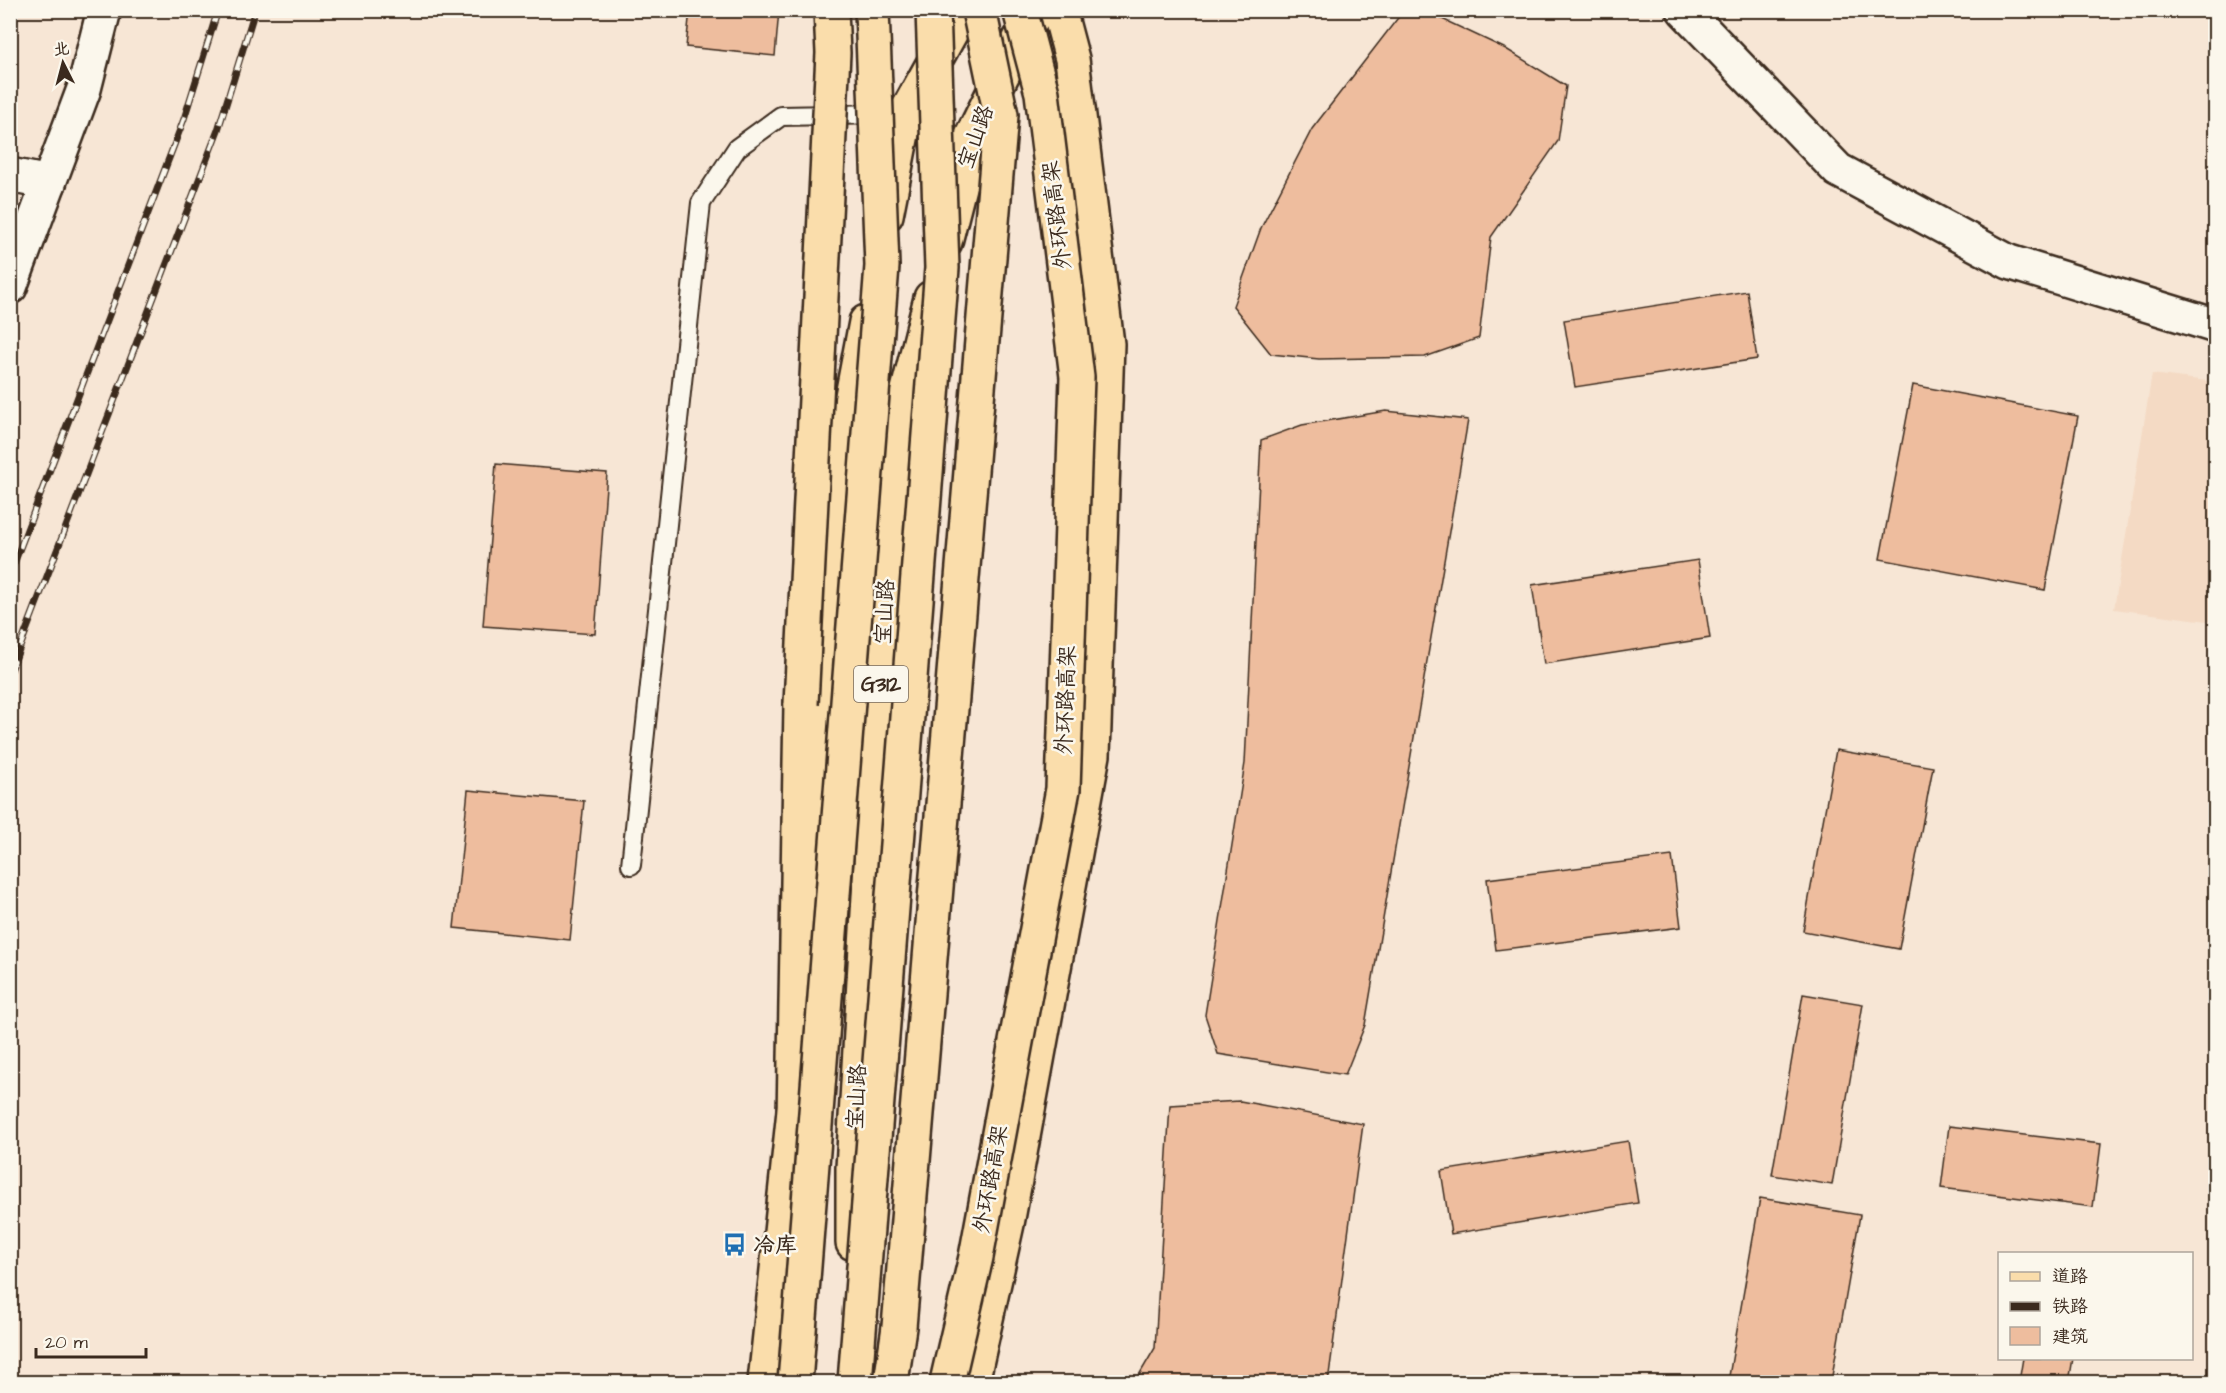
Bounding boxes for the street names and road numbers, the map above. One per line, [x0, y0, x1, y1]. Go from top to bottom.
street label: 宝山路 [950, 101, 1002, 173]
street label: 外环路高架 [1035, 159, 1079, 271]
street label: 宝山路 [868, 578, 902, 646]
street label: 外环路高架 [1049, 644, 1083, 756]
road number: G312 [854, 666, 908, 702]
street label: 宝山路 [840, 1063, 874, 1131]
street label: 外环路高架 [966, 1122, 1016, 1236]

